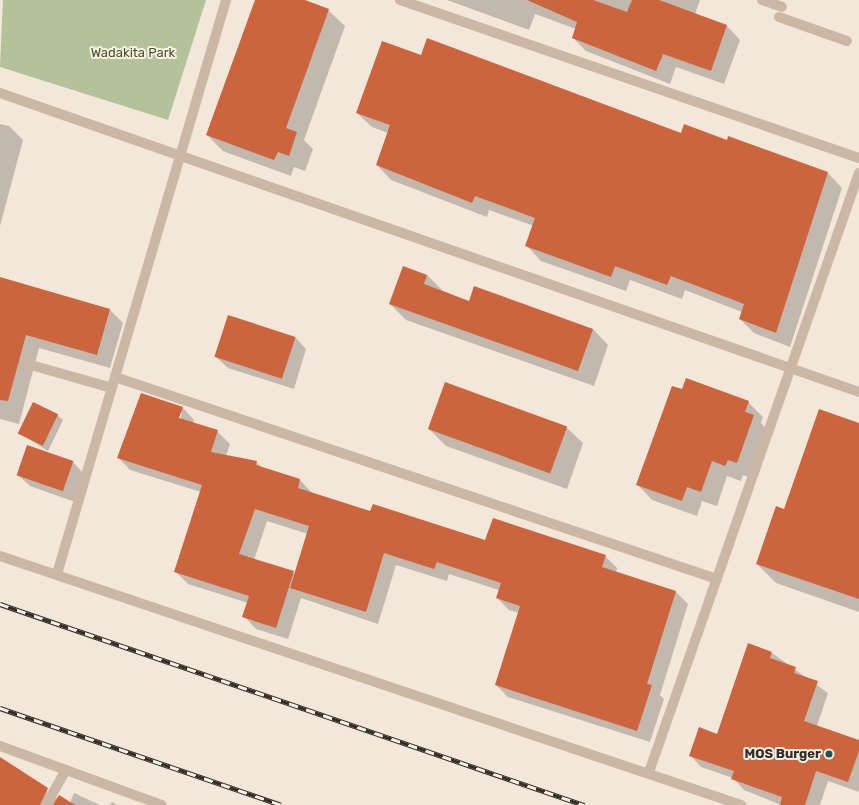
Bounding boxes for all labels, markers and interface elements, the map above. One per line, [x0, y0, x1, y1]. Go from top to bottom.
park label: Wadakita Park [91, 45, 175, 61]
place label: MOS Burger [744, 746, 821, 762]
marker: MOS Burger [824, 749, 834, 759]

